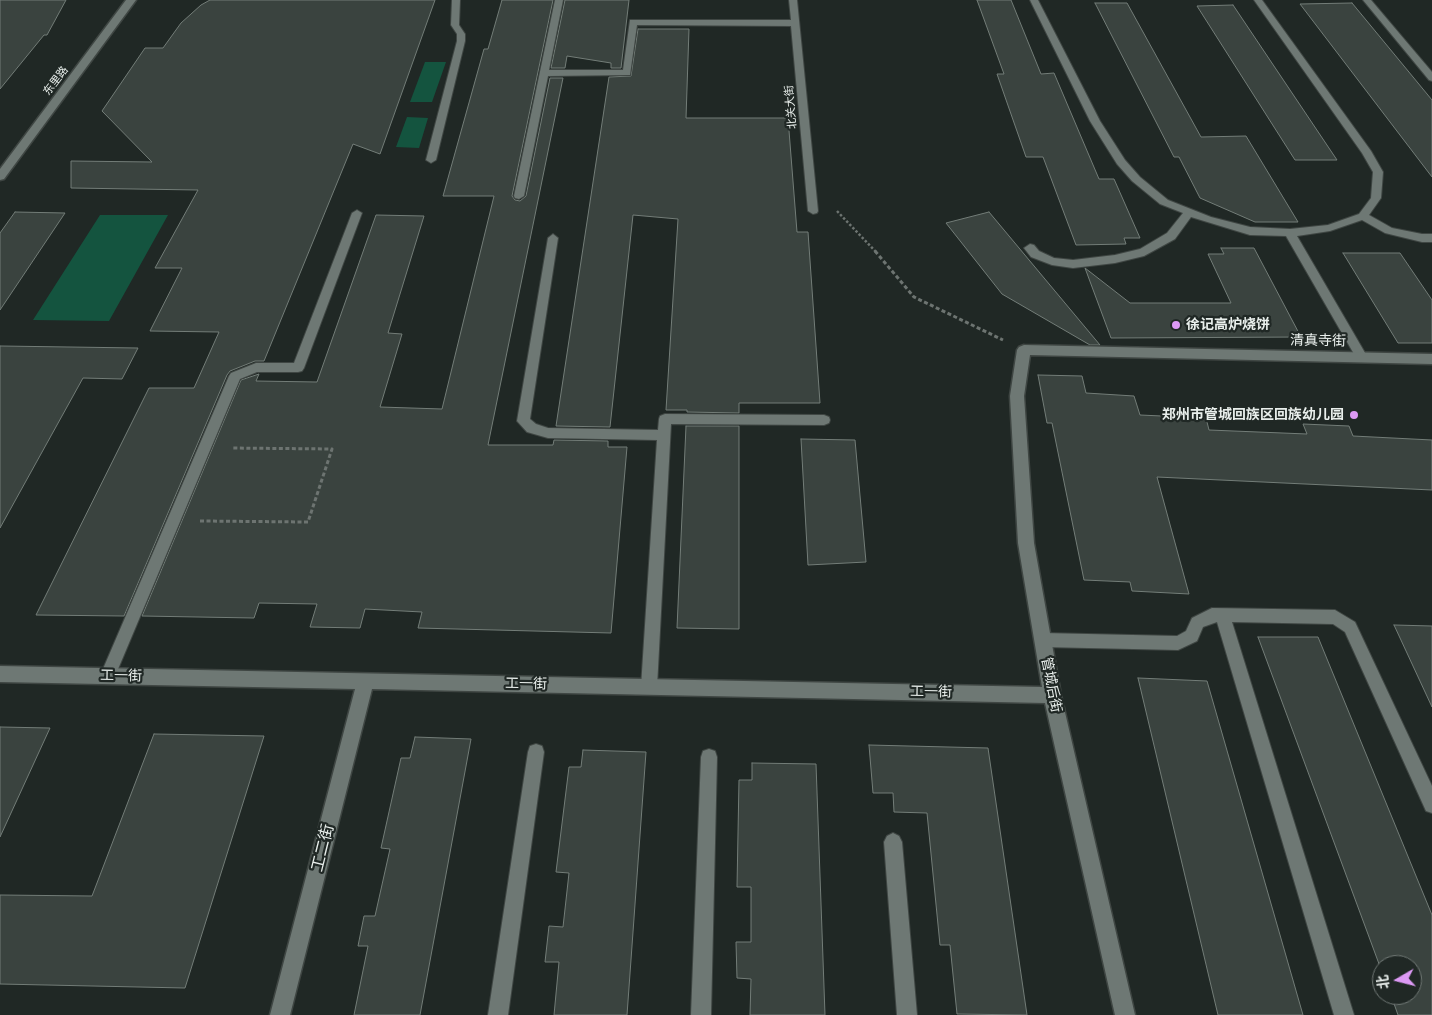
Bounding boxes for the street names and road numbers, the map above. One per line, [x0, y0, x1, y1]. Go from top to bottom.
street label: 东里路 [41, 64, 71, 98]
street label: 北关大街 [783, 85, 799, 129]
street label: 清真寺街 [1290, 332, 1346, 350]
street label: 管城后街 [1037, 656, 1065, 714]
street label: 工一街 [100, 667, 142, 685]
street label: 工一街 [505, 675, 547, 693]
street label: 工一街 [910, 683, 952, 701]
street label: 工二街 [308, 822, 338, 874]

